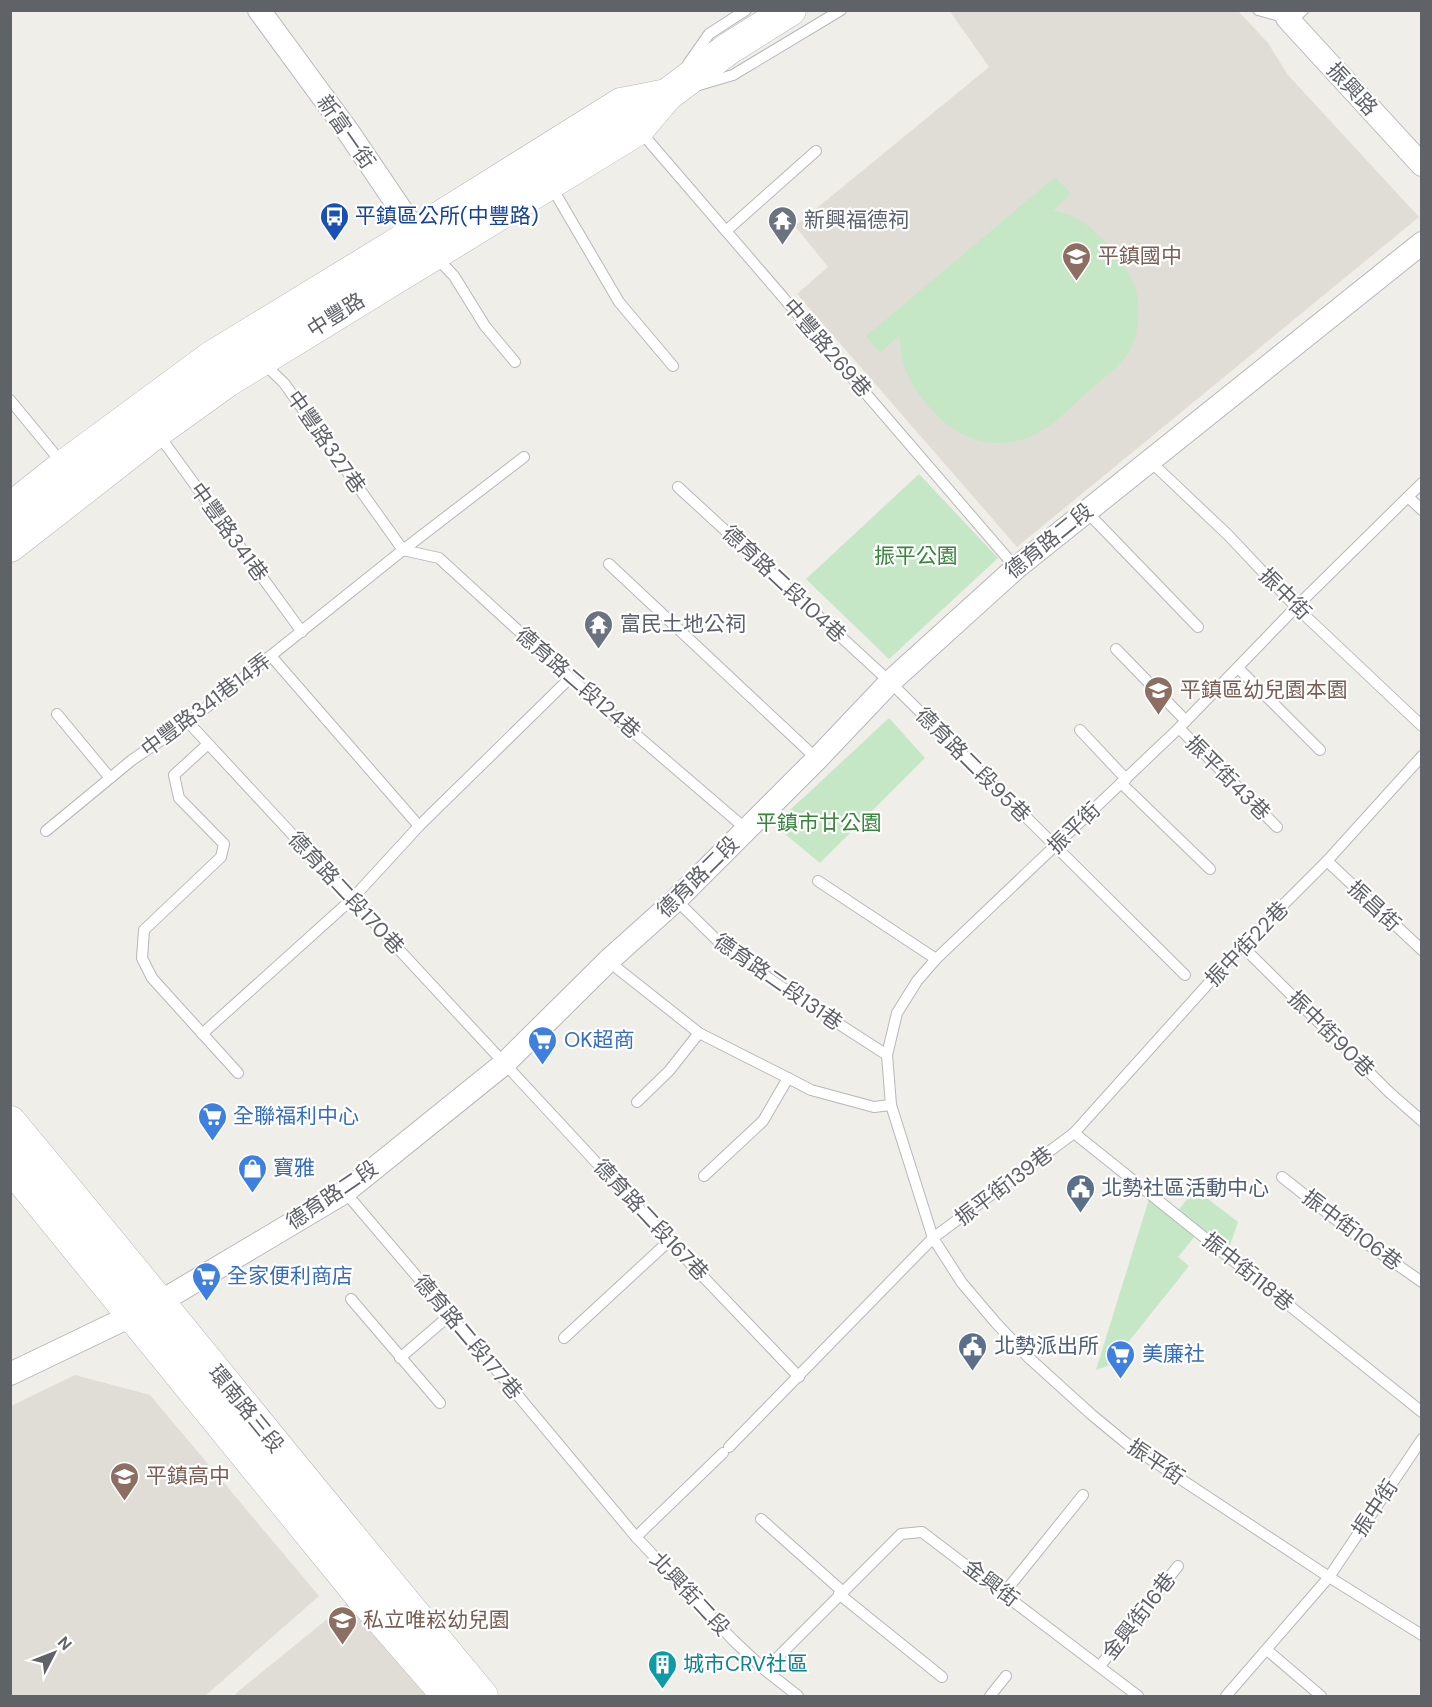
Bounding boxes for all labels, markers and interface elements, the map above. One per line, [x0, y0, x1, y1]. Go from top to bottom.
street label: 振興路 [1320, 56, 1384, 122]
street label: 新富一街 [310, 90, 382, 174]
bus stop icon: 平鎮區公所(中豐路) [318, 200, 350, 242]
place label: 平鎮區公所(中豐路) [355, 202, 539, 230]
temple icon: 新興福德祠 [767, 204, 799, 246]
place label: 新興福德祠 [804, 206, 909, 234]
school or university icon: 平鎮國中 [1061, 240, 1093, 282]
place label: 平鎮國中 [1098, 242, 1182, 270]
street label: 中豐路 [302, 286, 370, 344]
street label: 中豐路269巷 [776, 293, 878, 403]
street label: 中豐路327巷 [280, 385, 372, 499]
street label: 中豐路341巷 [184, 477, 274, 587]
street label: 德育路二段 [999, 497, 1099, 585]
street label: 德育路二段104巷 [716, 519, 852, 649]
park label: 振平公園 [874, 542, 958, 570]
street label: 振中街 [1253, 562, 1317, 626]
temple icon: 富民土地公祠 [583, 608, 615, 650]
place label: 富民土地公祠 [620, 610, 746, 638]
street label: 德育路二段124巷 [510, 621, 646, 745]
street label: 中豐路341巷14弄 [135, 647, 277, 763]
school or university icon: 平鎮區幼兒園本園 [1143, 674, 1175, 716]
place label: 平鎮區幼兒園本園 [1180, 676, 1348, 704]
street label: 德育路二段95巷 [909, 701, 1037, 829]
street label: 振平街43巷 [1180, 730, 1276, 826]
street label: 振平街 [1042, 796, 1106, 860]
park label: 平鎮市廿公園 [756, 809, 882, 837]
street label: 德育路二段170巷 [282, 826, 410, 960]
street label: 德育路二段 [651, 830, 745, 924]
street label: 振昌街 [1341, 874, 1407, 938]
street label: 振中街22巷 [1199, 895, 1295, 993]
street label: 德育路二段131巷 [708, 927, 848, 1037]
street label: 振中街90巷 [1282, 985, 1380, 1083]
supermarket icon: OK超商 [527, 1024, 559, 1066]
place label: OK超商 [564, 1026, 635, 1054]
supermarket icon: 全聯福利中心 [196, 1100, 228, 1142]
place label: 全聯福利中心 [233, 1102, 359, 1130]
street label: 振平街139巷 [949, 1140, 1059, 1232]
shop icon: 寶雅 [236, 1152, 268, 1194]
street label: 德育路二段167巷 [587, 1153, 715, 1287]
place label: 寶雅 [273, 1154, 315, 1182]
street label: 德育路二段 [281, 1154, 383, 1236]
public building icon: 北勢社區活動中心 [1064, 1172, 1096, 1214]
place label: 北勢社區活動中心 [1101, 1174, 1269, 1202]
street label: 振中街106巷 [1296, 1183, 1408, 1277]
street label: 振中街118巷 [1196, 1227, 1300, 1317]
supermarket icon: 全家便利商店 [190, 1260, 222, 1302]
place label: 全家便利商店 [227, 1262, 353, 1290]
street label: 德育路二段177巷 [407, 1269, 529, 1405]
public building icon: 北勢派出所 [957, 1330, 989, 1372]
place label: 北勢派出所 [994, 1332, 1099, 1360]
supermarket icon: 美廉社 [1105, 1338, 1137, 1380]
place label: 美廉社 [1142, 1340, 1205, 1368]
street label: 環南路三段 [202, 1359, 290, 1459]
street label: 振平街 [1122, 1433, 1190, 1491]
school or university icon: 平鎮高中 [109, 1460, 141, 1502]
place label: 平鎮高中 [146, 1462, 230, 1490]
street label: 振中街 [1346, 1474, 1404, 1542]
street label: 北興街二段 [644, 1546, 736, 1642]
street label: 金興街 [957, 1553, 1025, 1613]
street label: 金興街16巷 [1096, 1567, 1182, 1665]
school or university icon: 私立唯崧幼兒園 [326, 1604, 358, 1646]
place label: 私立唯崧幼兒園 [363, 1606, 510, 1634]
north arrow [24, 1623, 84, 1683]
text: N [53, 1632, 76, 1655]
building icon: 城市CRV社區 [646, 1648, 678, 1690]
place label: 城市CRV社區 [683, 1650, 808, 1678]

